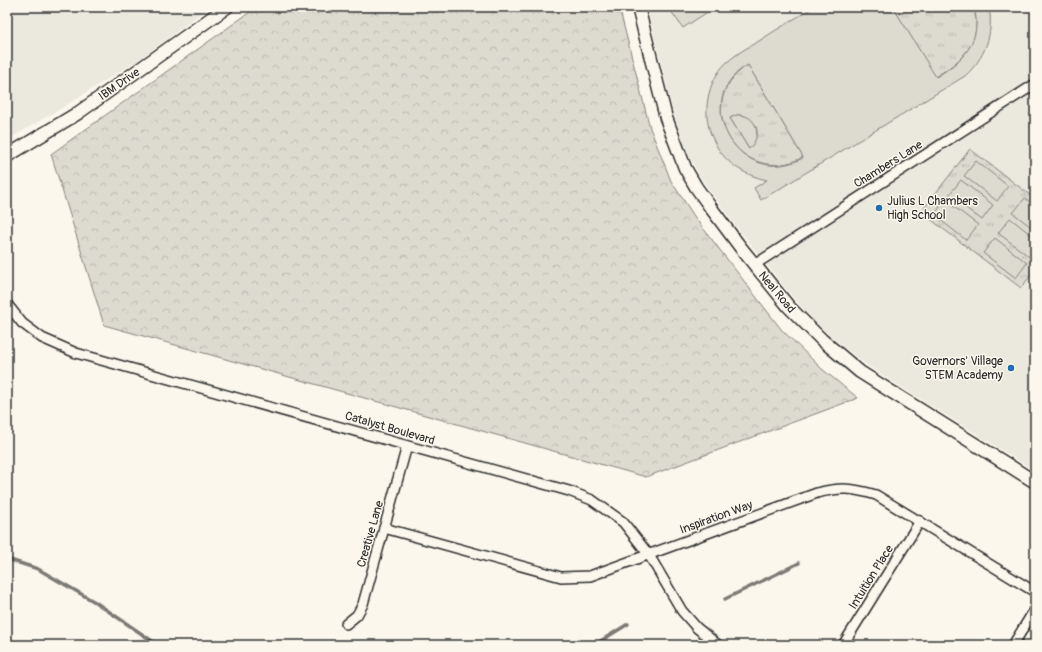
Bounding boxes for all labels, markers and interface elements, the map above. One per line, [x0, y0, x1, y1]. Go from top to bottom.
street label: IBM Drive [96, 65, 143, 104]
street label: Chambers Lane [851, 137, 925, 191]
place label: Julius L Chambers High School [887, 194, 979, 223]
marker: Julius L Chambers High School [874, 203, 884, 213]
street label: Neal Road [755, 268, 798, 316]
place label: Governors' Village STEM Academy [912, 354, 1003, 383]
marker: Governors' Village STEM Academy [1006, 363, 1016, 373]
street label: Catalyst Boulevard [343, 408, 437, 449]
street label: Inspiration Way [678, 497, 755, 538]
street label: Creative Lane [354, 499, 387, 569]
street label: Intuition Place [846, 542, 897, 612]

